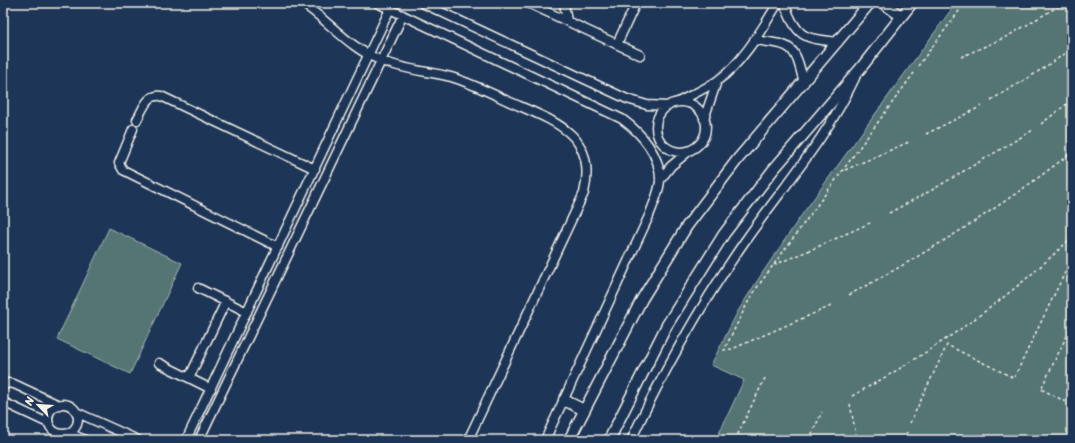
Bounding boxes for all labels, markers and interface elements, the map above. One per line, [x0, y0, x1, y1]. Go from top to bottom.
north arrow [18, 385, 58, 425]
text: N [19, 393, 40, 409]

